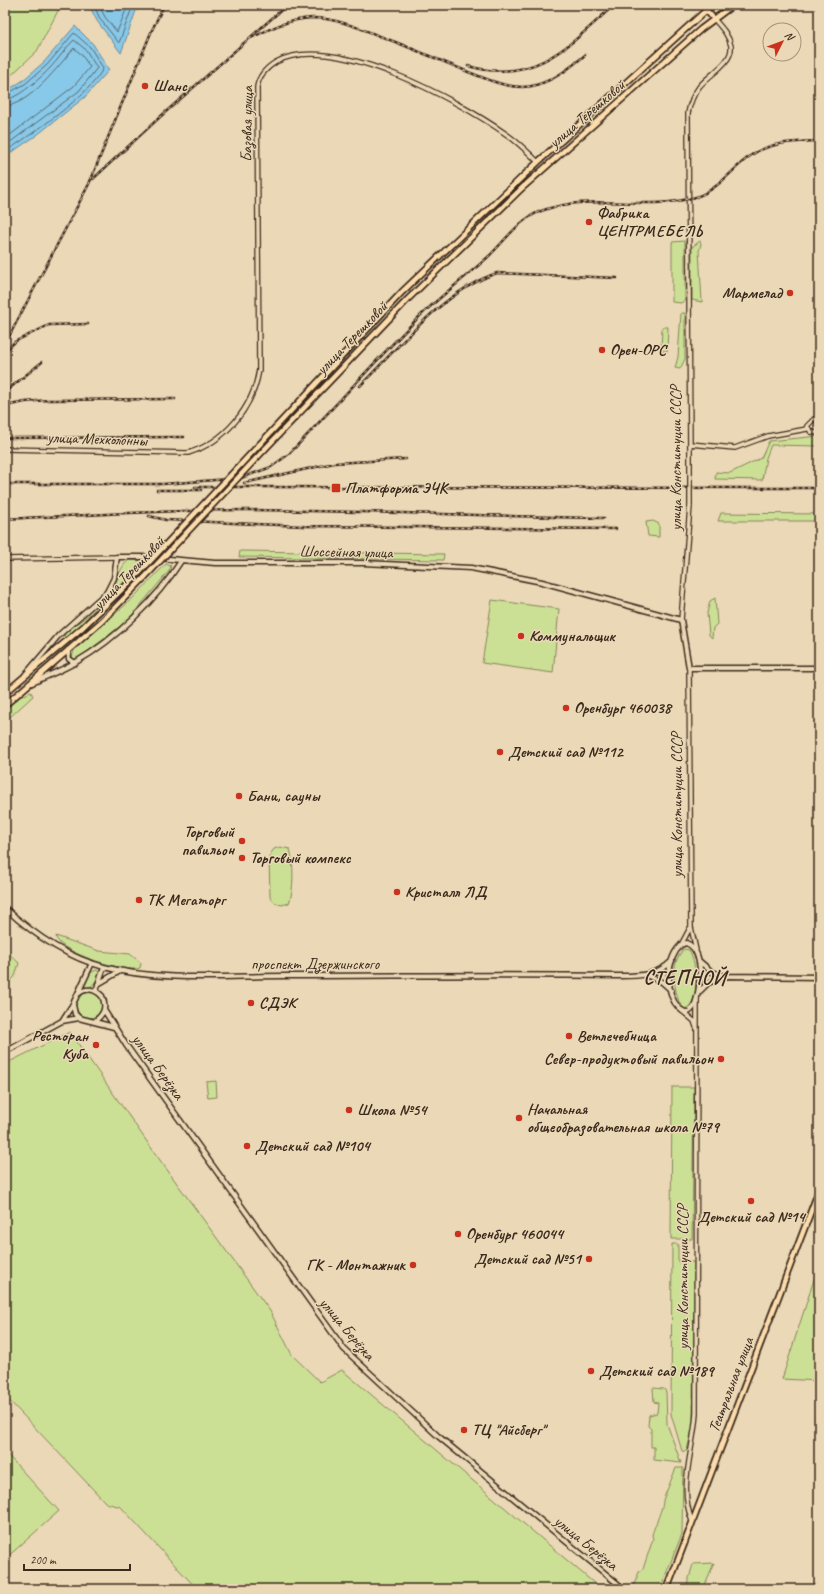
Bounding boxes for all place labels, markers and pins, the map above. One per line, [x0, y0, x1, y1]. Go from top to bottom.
place label: Шанс [153, 76, 188, 96]
marker: Шанс [140, 81, 150, 91]
place label: Фабрика ЦЕНТРМЕБЕЛЬ [597, 203, 704, 241]
marker: Фабрика ЦЕНТРМЕБЕЛЬ [584, 217, 594, 227]
place label: Мармелад [722, 283, 784, 303]
marker: Мармелад [785, 288, 795, 298]
place label: Орен-ОРС [610, 340, 669, 360]
marker: Орен-ОРС [597, 345, 607, 355]
place label: Платформа ЭЧК [345, 478, 450, 498]
marker: Платформа ЭЧК [330, 482, 342, 494]
place label: Коммунальщик [529, 626, 616, 646]
marker: Коммунальщик [516, 631, 526, 641]
place label: Оренбург 460038 [574, 698, 673, 718]
marker: Оренбург 460038 [561, 703, 571, 713]
place label: Детский сад №112 [508, 742, 624, 762]
marker: Детский сад №112 [495, 747, 505, 757]
place label: Бани, сауны [247, 786, 321, 806]
marker: Бани, сауны [234, 791, 244, 801]
place label: Торговый павильон [181, 822, 235, 860]
marker: Торговый павильон [237, 836, 247, 846]
place label: Торговый компекс [250, 848, 352, 868]
marker: Торговый компекс [237, 853, 247, 863]
place label: Кристалл ЛД [405, 882, 488, 902]
marker: Кристалл ЛД [392, 887, 402, 897]
place label: ТК Мегаторг [147, 890, 227, 910]
marker: ТК Мегаторг [134, 895, 144, 905]
place label: СДЭК [259, 993, 300, 1013]
marker: СДЭК [246, 998, 256, 1008]
place label: Ресторан Куба [32, 1026, 89, 1064]
place label: Ветлечебница [577, 1026, 657, 1046]
marker: Ветлечебница [564, 1031, 574, 1041]
marker: Ресторан Куба [91, 1040, 101, 1050]
place label: Север-продуктовый павильон [544, 1049, 714, 1069]
marker: Север-продуктовый павильон [716, 1054, 726, 1064]
place label: Начальная общеобразовательная школа №79 [527, 1099, 721, 1137]
place label: Школа №54 [357, 1100, 428, 1120]
marker: Школа №54 [344, 1105, 354, 1115]
marker: Начальная общеобразовательная школа №79 [514, 1113, 524, 1123]
place label: Детский сад №104 [255, 1136, 371, 1156]
marker: Детский сад №104 [242, 1141, 252, 1151]
marker: Детский сад №14 [746, 1196, 756, 1206]
place label: Детский сад №14 [697, 1207, 806, 1227]
place label: Оренбург 460044 [466, 1224, 565, 1244]
marker: Оренбург 460044 [453, 1229, 463, 1239]
place label: Детский сад №51 [474, 1249, 583, 1269]
marker: Детский сад №51 [584, 1254, 594, 1264]
place label: ГК - Монтажник [307, 1255, 407, 1275]
marker: ГК - Монтажник [408, 1260, 418, 1270]
place label: Детский сад №189 [599, 1361, 715, 1381]
marker: Детский сад №189 [586, 1366, 596, 1376]
place label: ТЦ "Айсберг" [472, 1420, 549, 1440]
marker: ТЦ "Айсберг" [459, 1425, 469, 1435]

